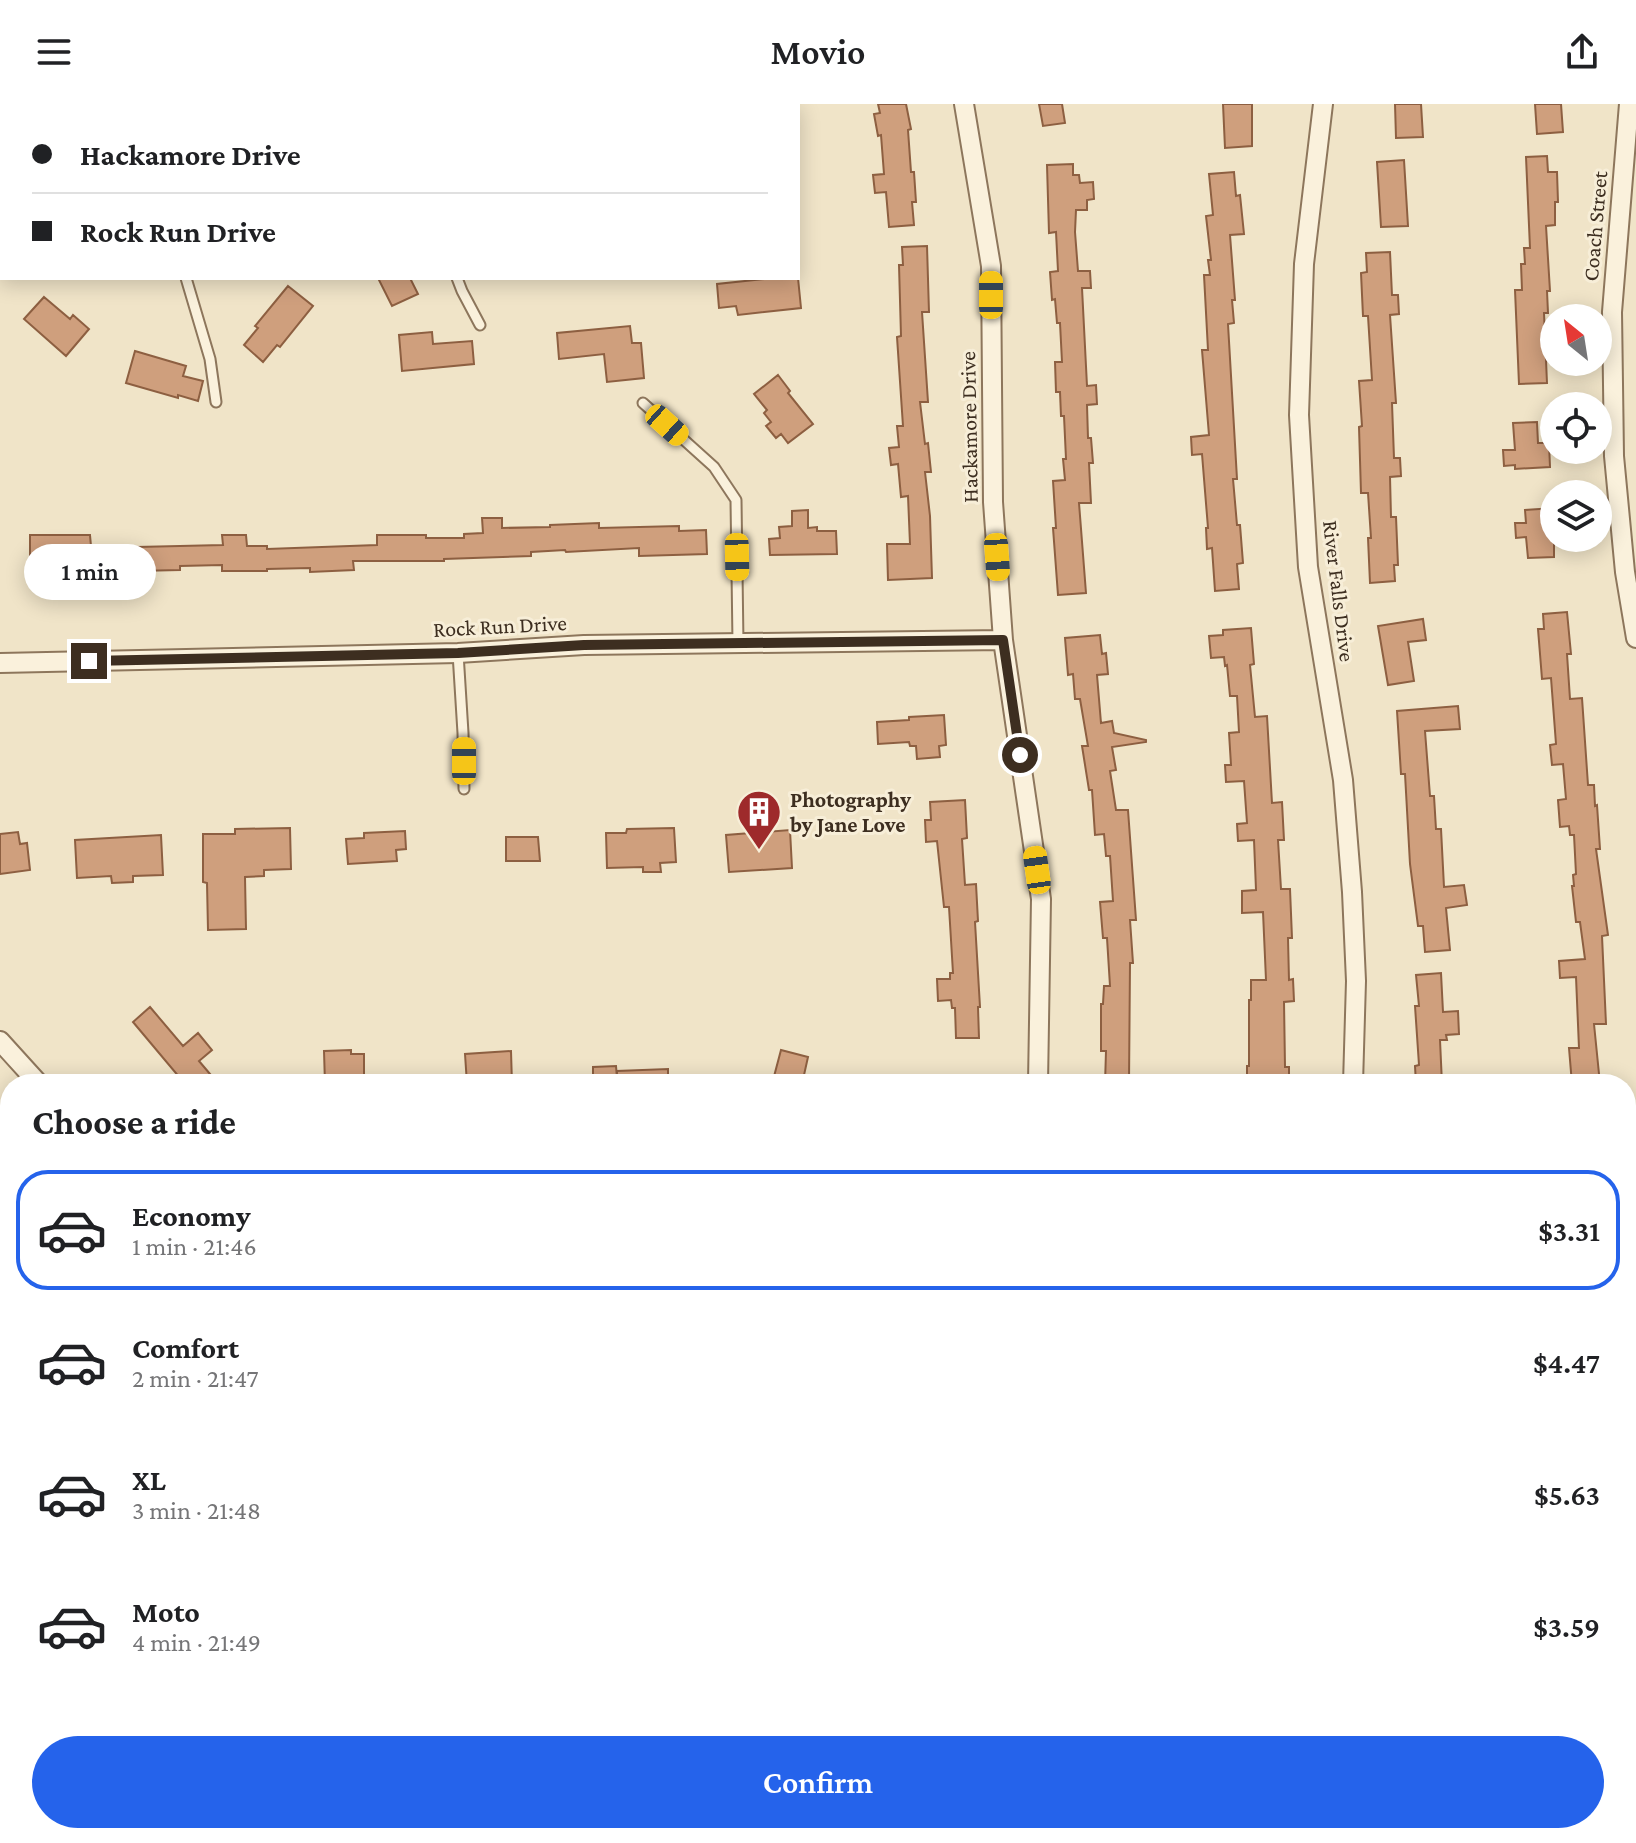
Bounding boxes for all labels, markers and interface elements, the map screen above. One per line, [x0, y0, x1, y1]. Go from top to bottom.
icon: menu [32, 30, 76, 74]
icon: share [1560, 30, 1604, 74]
text: Movio [771, 32, 865, 72]
text: Hackamore Drive [80, 138, 301, 171]
street label: Coach Street [1578, 169, 1612, 282]
text: Rock Run Drive [80, 215, 276, 248]
car [979, 271, 1003, 319]
north arrow [1540, 304, 1612, 376]
map controls [1540, 304, 1612, 552]
street label: Hackamore Drive [955, 351, 983, 503]
button: locate [1540, 392, 1612, 464]
car [641, 400, 693, 450]
button: layers [1540, 480, 1612, 552]
street label: River Falls Drive [1318, 519, 1360, 663]
car [983, 532, 1011, 582]
car [725, 533, 749, 581]
callout: 1 min [23, 545, 155, 601]
text: 1 min [61, 557, 119, 586]
street label: Rock Run Drive [433, 610, 567, 642]
route end [71, 643, 107, 679]
car [452, 737, 476, 785]
route start [1002, 737, 1038, 773]
place label: Photography by Jane Love [789, 787, 911, 837]
building icon: Photography by Jane Love [735, 788, 783, 851]
car [1022, 845, 1052, 895]
text: Choose a ride [32, 1102, 236, 1142]
icon: car [36, 1194, 108, 1266]
text: Economy [132, 1199, 251, 1232]
text: $3.31 [1538, 1214, 1600, 1247]
text: 1 min · 21:46 [132, 1232, 257, 1261]
icon: car [36, 1326, 108, 1398]
text: Comfort [132, 1331, 239, 1364]
text: $4.47 [1533, 1346, 1600, 1379]
text: 2 min · 21:47 [132, 1364, 259, 1393]
icon: car [36, 1458, 108, 1530]
text: XL [132, 1463, 166, 1496]
text: $5.63 [1534, 1478, 1600, 1511]
text: 3 min · 21:48 [132, 1496, 261, 1525]
icon: car [36, 1590, 108, 1662]
text: Moto [132, 1595, 200, 1628]
text: $3.59 [1533, 1610, 1600, 1643]
text: 4 min · 21:49 [132, 1628, 261, 1657]
button: Confirm [32, 1736, 1604, 1828]

